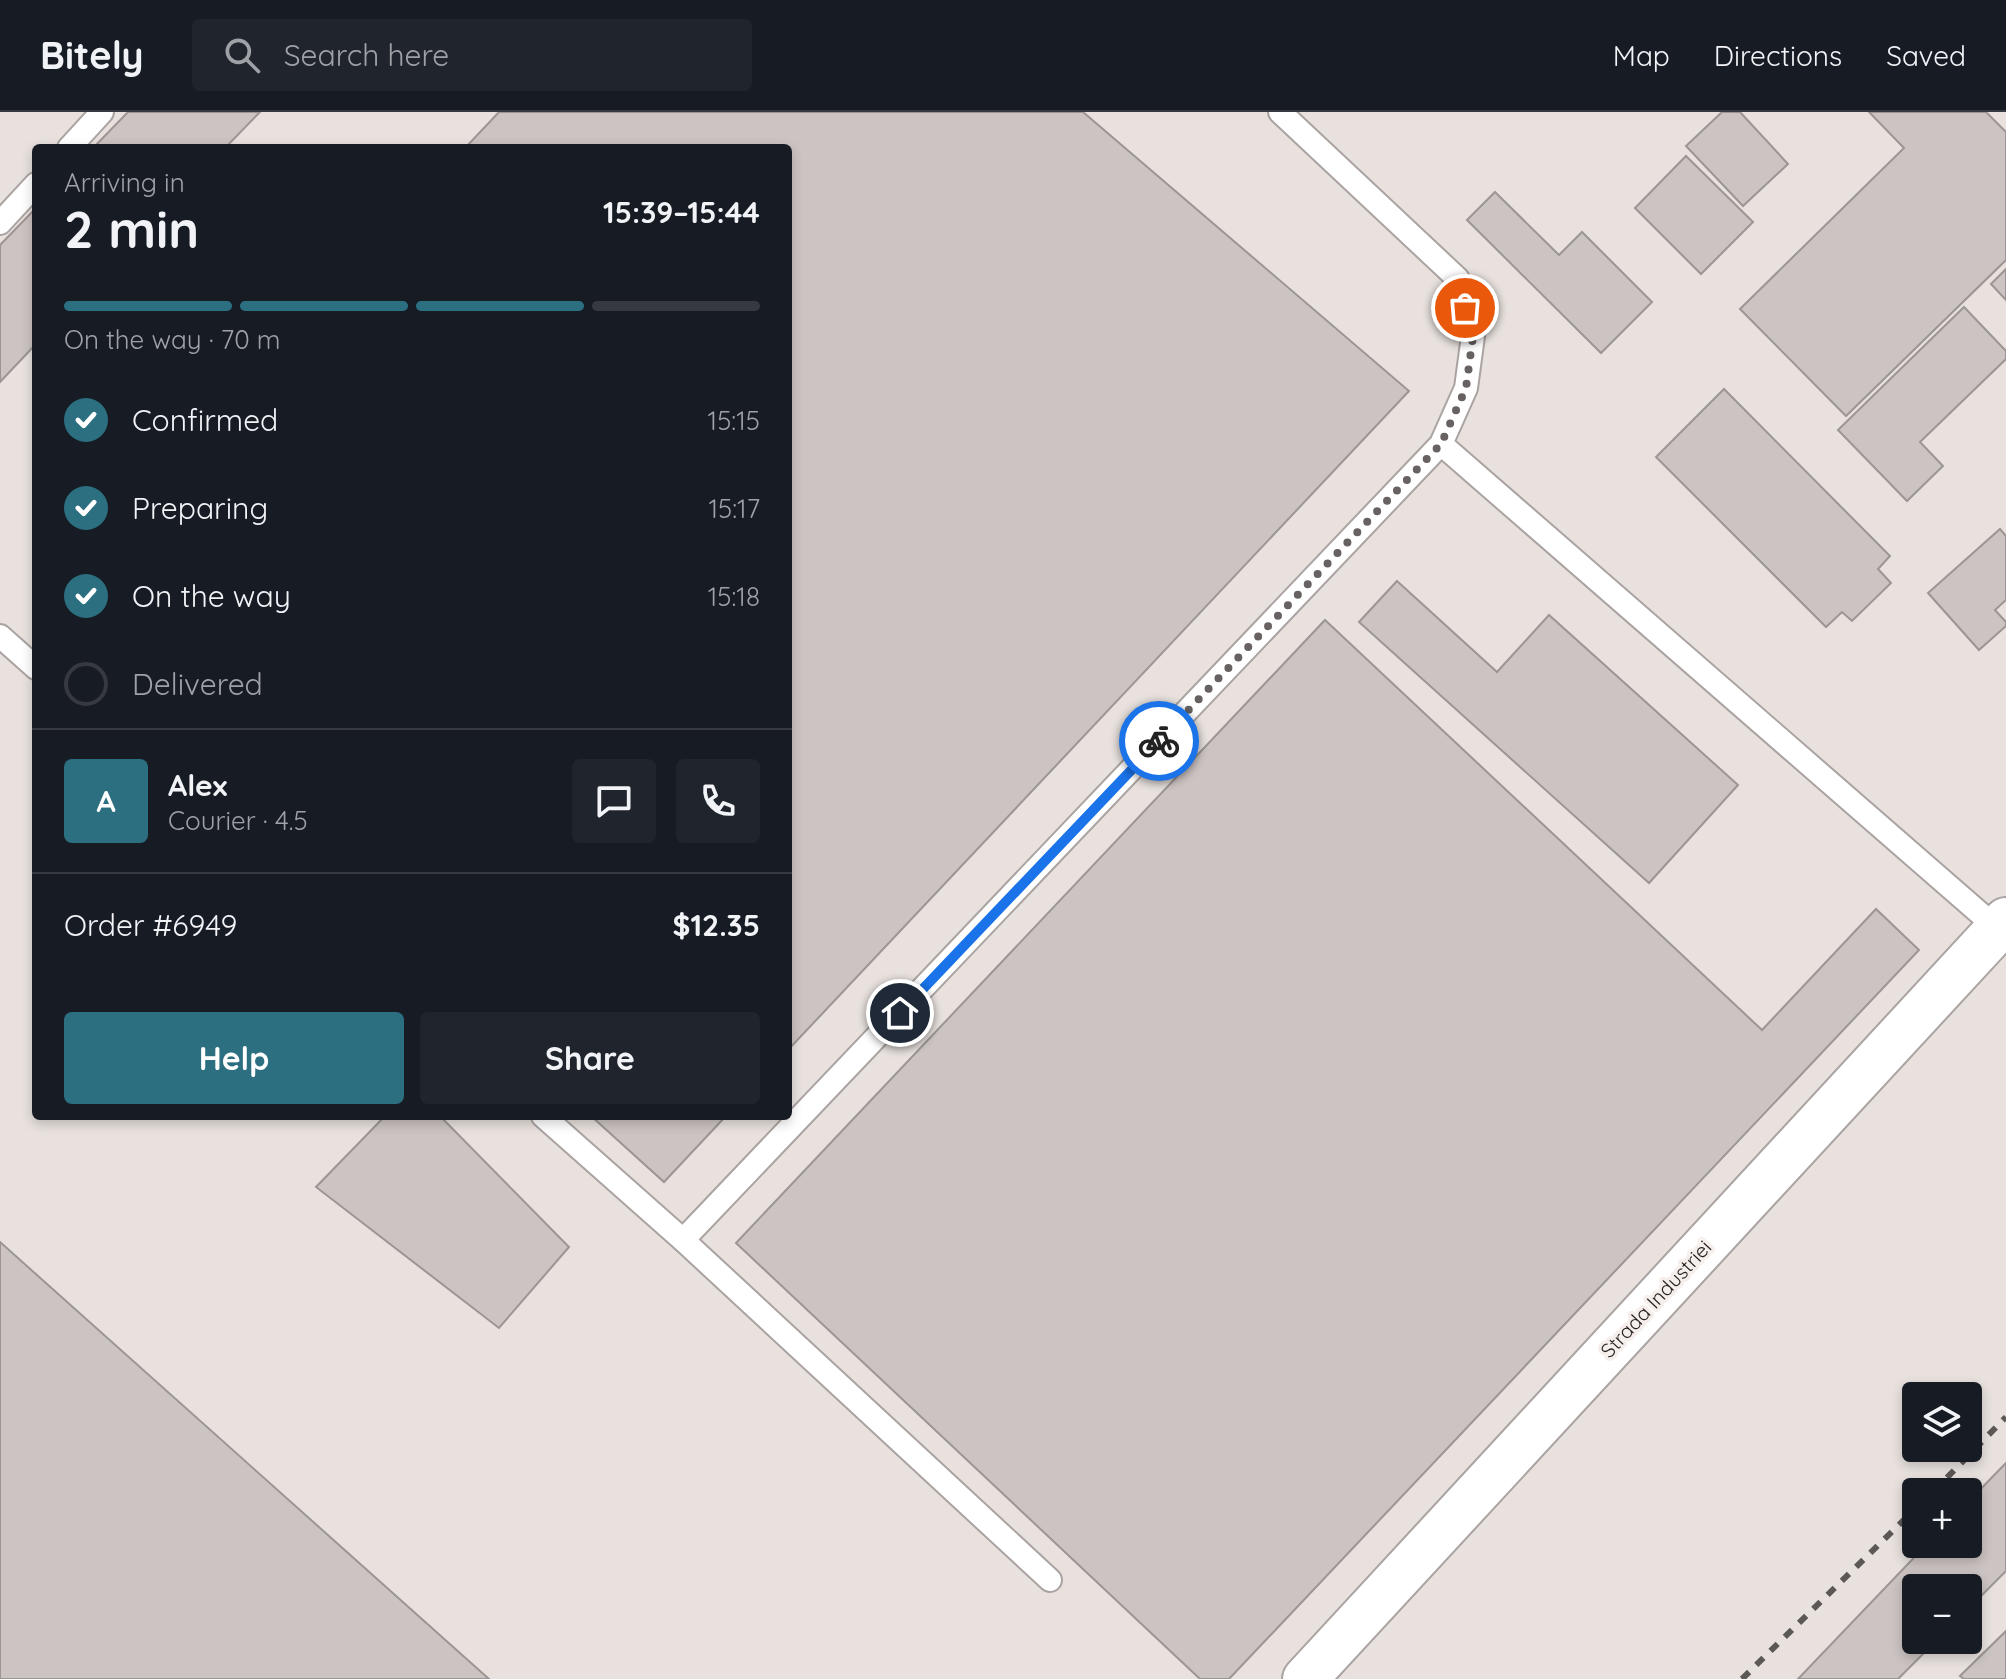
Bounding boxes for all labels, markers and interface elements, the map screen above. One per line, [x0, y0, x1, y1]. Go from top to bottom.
search box [192, 19, 752, 91]
text: Bitely [40, 31, 144, 79]
icon: search [220, 33, 264, 77]
text: Search here [284, 36, 449, 74]
text: Map [1613, 38, 1670, 73]
text: Directions [1714, 38, 1842, 73]
text: Saved [1886, 38, 1966, 73]
text: Arriving in [64, 166, 185, 199]
text: 15:39–15:44 [603, 193, 760, 231]
text: 2 min [64, 196, 199, 261]
pin [1431, 274, 1499, 342]
icon: bag [1443, 286, 1487, 330]
text: On the way · 70 m [64, 323, 280, 356]
icon: check [64, 398, 108, 442]
text: Confirmed [132, 401, 278, 439]
text: 15:15 [708, 404, 760, 437]
icon: check [64, 486, 108, 530]
text: Preparing [132, 489, 268, 527]
text: 15:17 [708, 492, 760, 525]
icon: check [64, 574, 108, 618]
text: On the way [132, 577, 291, 615]
text: 15:18 [708, 580, 760, 613]
text: Delivered [132, 665, 263, 703]
courier [1119, 701, 1199, 781]
icon: bike [1137, 719, 1181, 763]
button: chat [572, 759, 656, 843]
button: phone [676, 759, 760, 843]
text: Alex [168, 766, 227, 804]
text: A [96, 782, 116, 820]
text: Courier · 4.5 [168, 804, 308, 837]
text: Order #6949 [64, 906, 237, 944]
text: $12.35 [672, 906, 760, 944]
pin [866, 979, 934, 1047]
icon: home [878, 991, 922, 1035]
button: Help [64, 1012, 404, 1104]
button: Share [420, 1012, 760, 1104]
street label: Strada Industriei [1595, 1235, 1716, 1363]
map controls [1902, 1382, 1982, 1654]
button: layers [1902, 1382, 1982, 1462]
button: + [1902, 1478, 1982, 1558]
button: − [1902, 1574, 1982, 1654]

